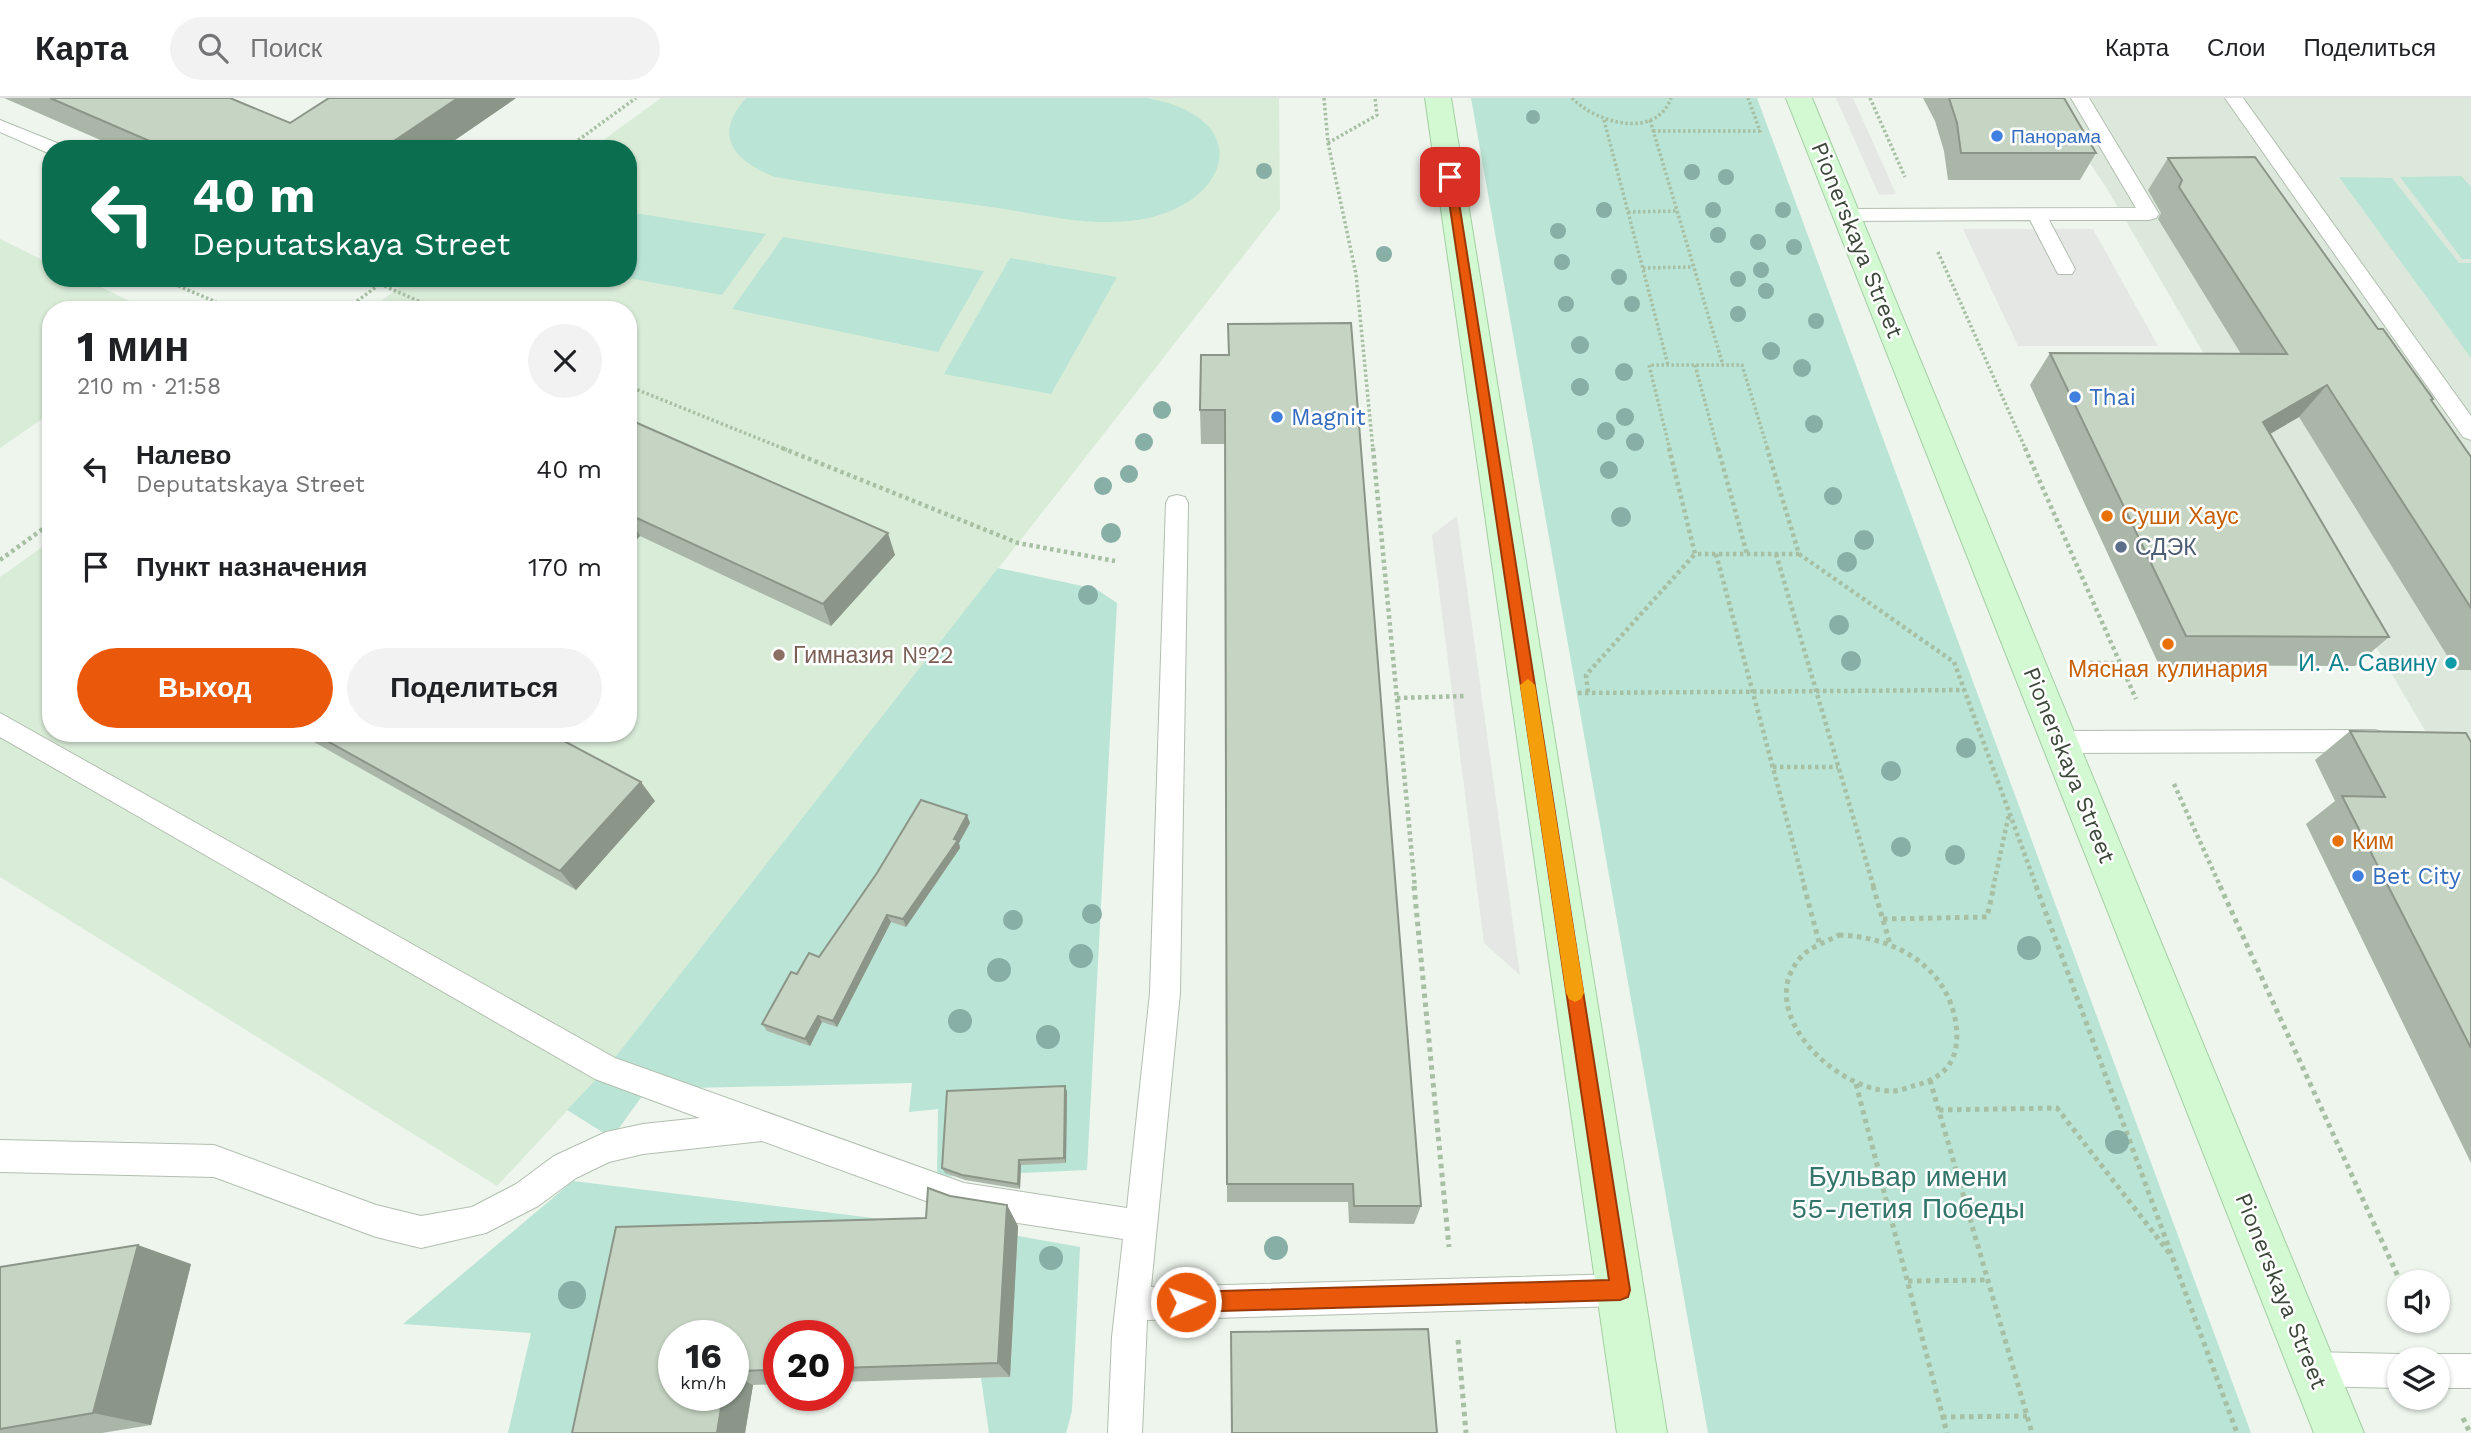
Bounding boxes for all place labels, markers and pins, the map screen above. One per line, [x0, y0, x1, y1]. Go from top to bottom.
place label: Панорама [2011, 125, 2101, 148]
marker: Панорама [1989, 128, 2005, 144]
pin [1420, 147, 1480, 207]
place label: Thai [2089, 384, 2136, 411]
marker: Thai [2067, 389, 2083, 405]
place label: Magnit [1291, 404, 1366, 431]
marker: Magnit [1269, 409, 1285, 425]
place label: Суши Хаус [2121, 503, 2239, 530]
marker: Суши Хаус [2099, 508, 2115, 524]
place label: СДЭК [2135, 534, 2197, 561]
marker: СДЭК [2113, 539, 2129, 555]
marker: Мясная кулинария [2160, 636, 2176, 652]
place label: Гимназия №22 [793, 642, 954, 669]
marker: Гимназия №22 [771, 647, 787, 663]
place label: И. А. Савину [2298, 650, 2437, 677]
marker: И. А. Савину [2443, 655, 2459, 671]
place label: Мясная кулинария [2068, 656, 2268, 683]
place label: Ким [2352, 828, 2394, 855]
marker: Ким [2330, 833, 2346, 849]
place label: Bet City [2372, 863, 2461, 890]
marker: Bet City [2350, 868, 2366, 884]

